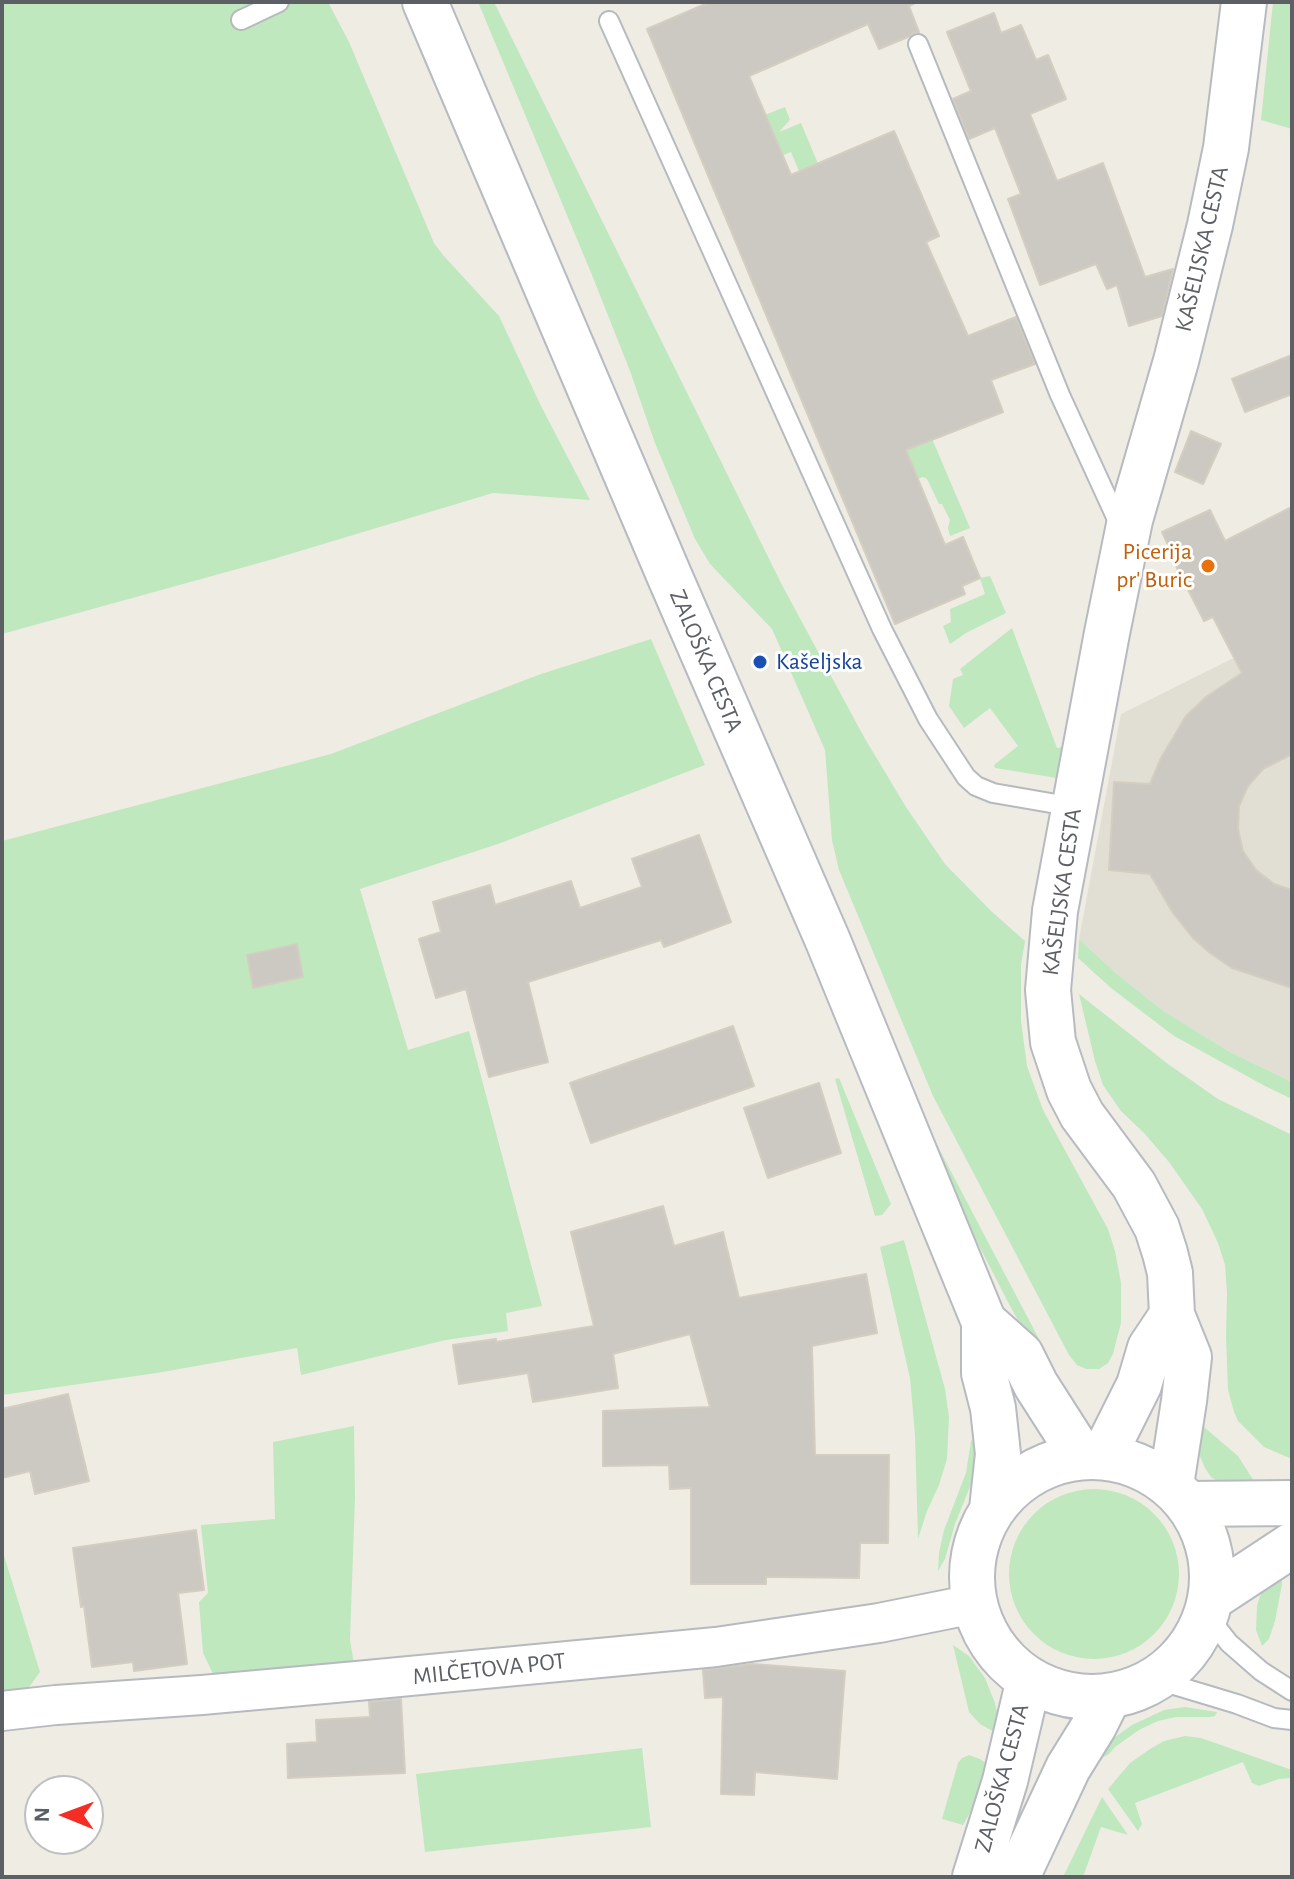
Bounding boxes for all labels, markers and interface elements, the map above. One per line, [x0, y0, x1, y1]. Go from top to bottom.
street label: KAŠELJSKA CESTA [1169, 163, 1235, 335]
place label: Picerija pr' Buric [1116, 538, 1192, 594]
marker: Picerija pr' Buric [1199, 557, 1217, 575]
street label: ZALOŠKA CESTA [663, 585, 749, 737]
place label: Kašeljska [776, 648, 863, 676]
marker: Kašeljska [751, 653, 769, 671]
street label: KAŠELJSKA CESTA [1036, 806, 1088, 978]
street label: MILČETOVA POT [411, 1647, 567, 1691]
street label: ZALOŠKA CESTA [968, 1701, 1036, 1855]
north arrow [24, 1775, 104, 1855]
text: N [31, 1807, 53, 1822]

